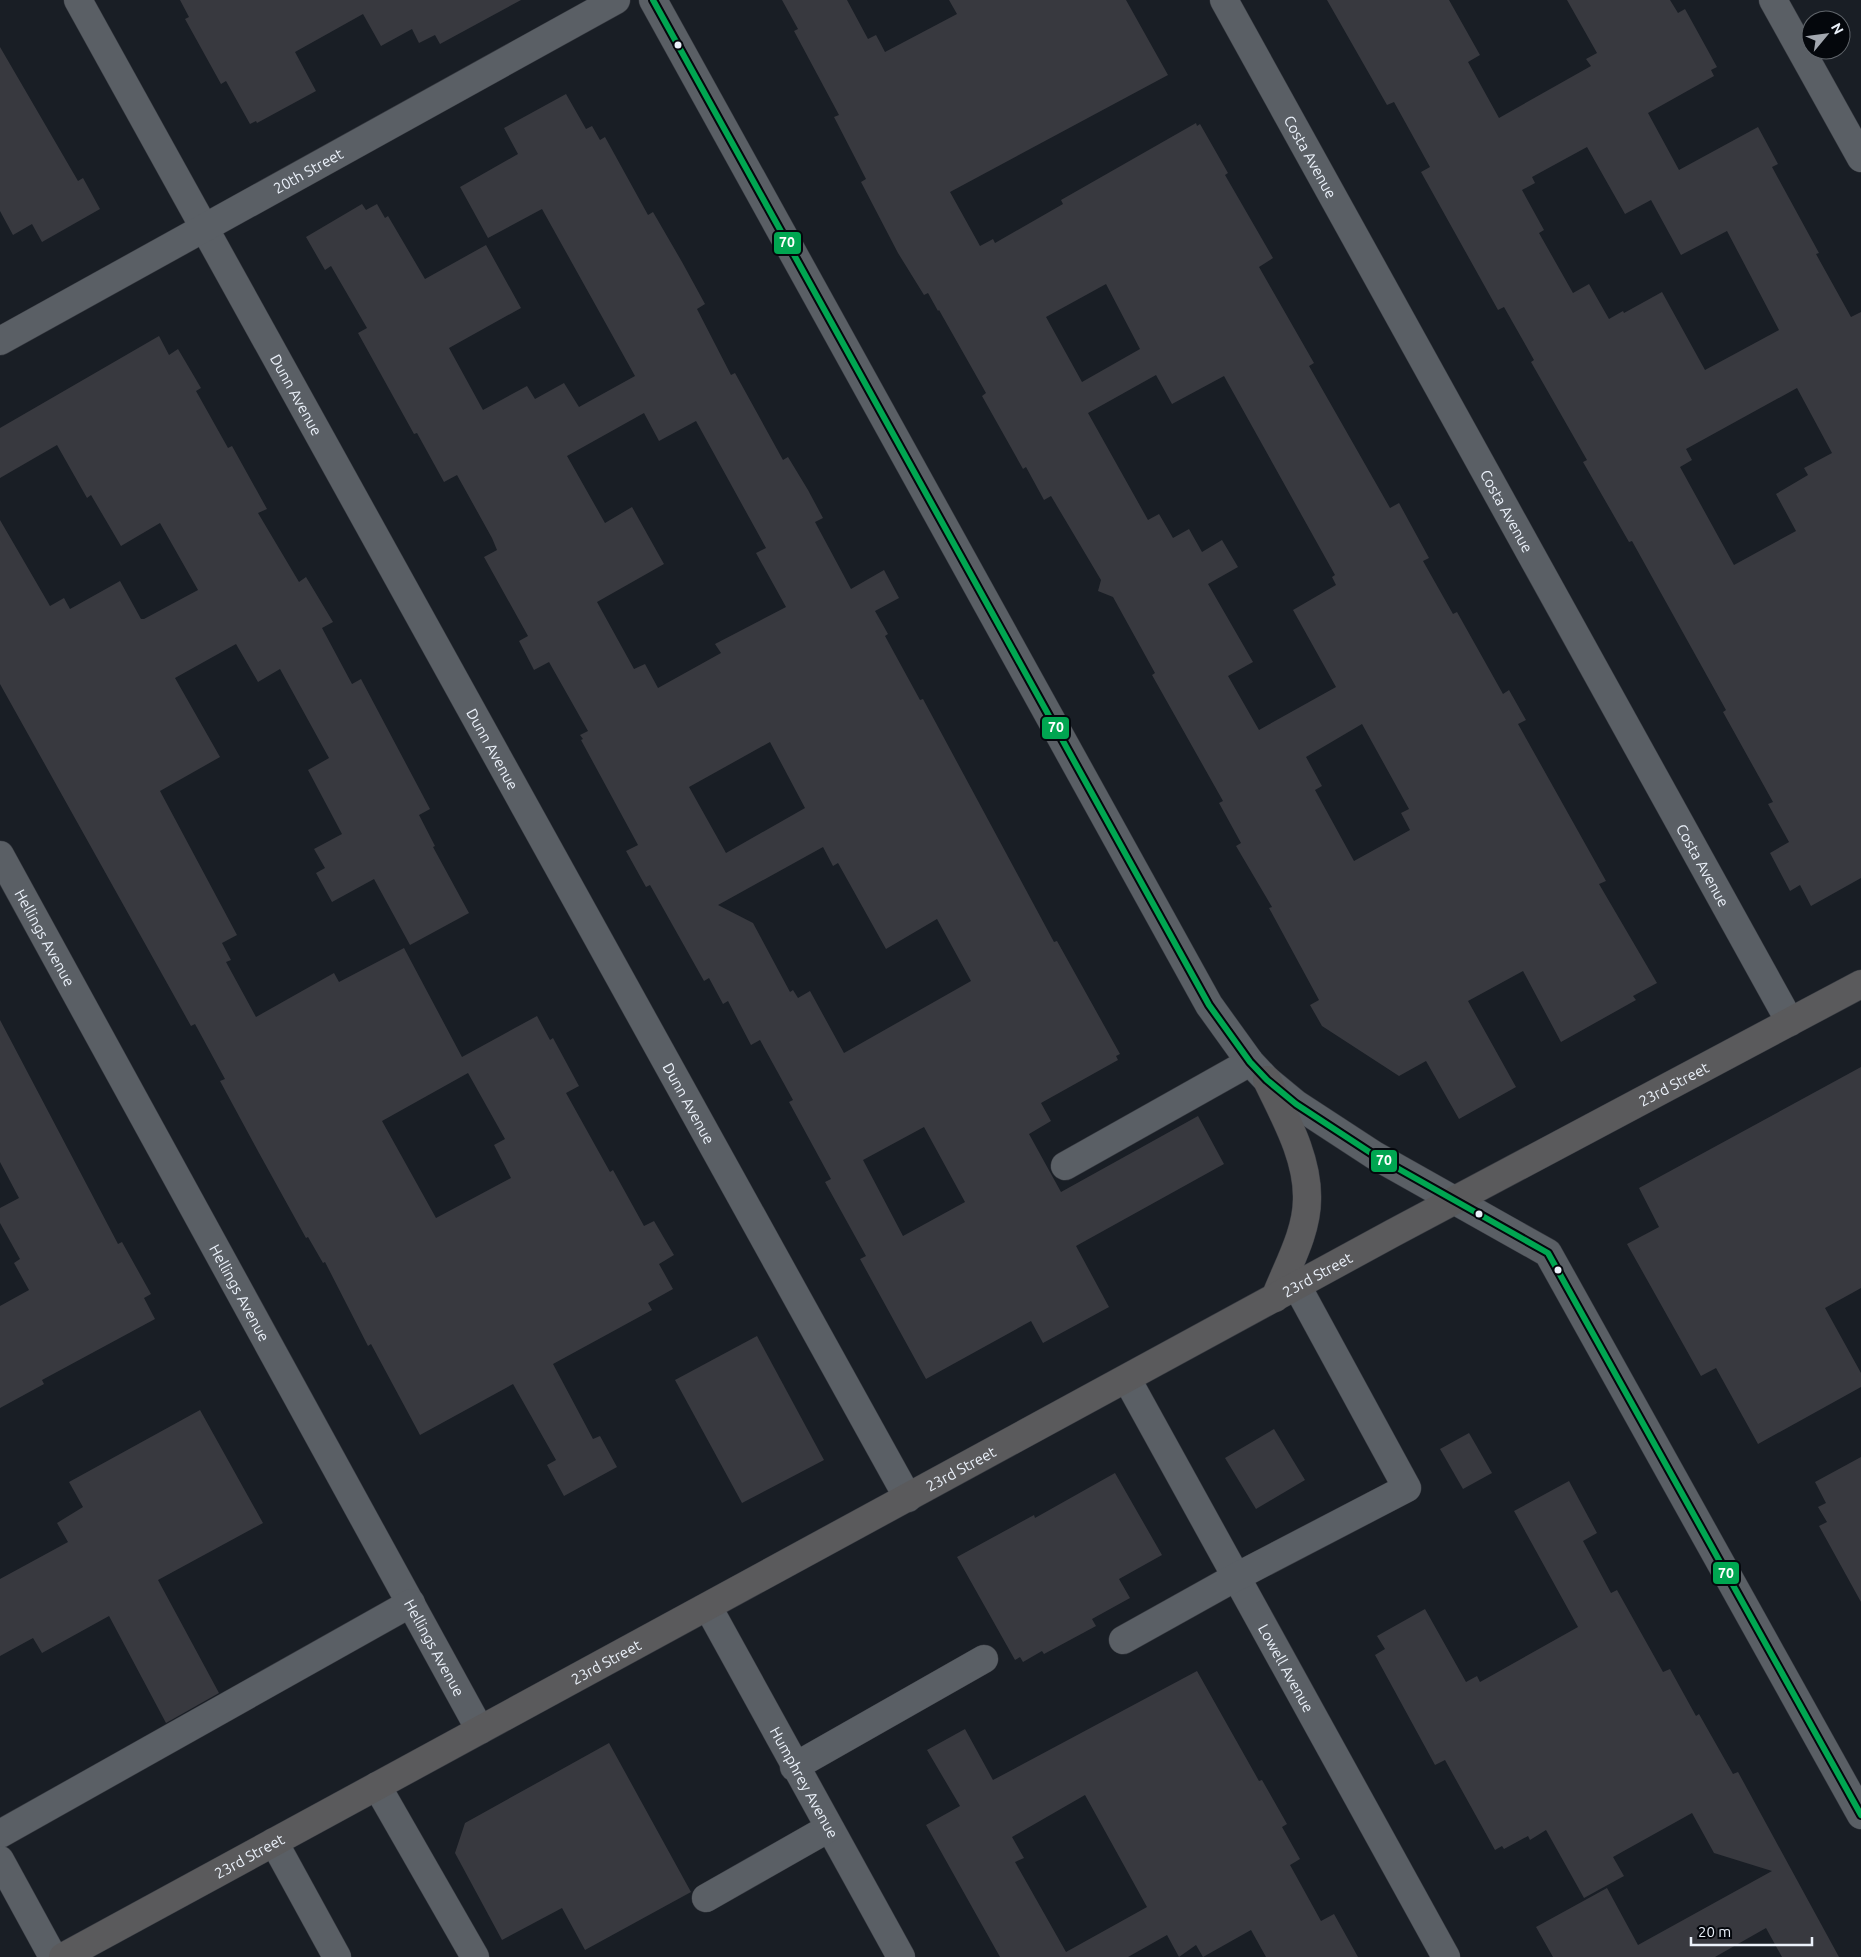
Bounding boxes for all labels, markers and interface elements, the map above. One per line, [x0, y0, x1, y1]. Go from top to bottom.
north arrow [1801, 10, 1851, 60]
text: N [1828, 20, 1847, 37]
unlabelled marker [673, 40, 683, 50]
street label: Costa Avenue [1281, 112, 1340, 201]
street label: 20th Street [270, 144, 346, 197]
line badge: 70 [773, 231, 802, 255]
text: 70 [779, 234, 795, 250]
street label: Dunn Avenue [267, 351, 326, 438]
street label: Costa Avenue [1477, 466, 1537, 555]
street label: Dunn Avenue [464, 705, 522, 792]
line badge: 70 [1041, 716, 1070, 740]
text: 70 [1048, 719, 1064, 735]
street label: Costa Avenue [1673, 821, 1733, 910]
street label: Hellings Avenue [12, 886, 79, 989]
street label: 23rd Street [1636, 1058, 1711, 1109]
street label: Dunn Avenue [660, 1059, 718, 1147]
line badge: 70 [1370, 1149, 1398, 1173]
text: 70 [1376, 1152, 1392, 1168]
unlabelled marker [1474, 1209, 1484, 1219]
street label: Hellings Avenue [207, 1241, 273, 1344]
street label: 23rd Street [1279, 1248, 1355, 1300]
unlabelled marker [1553, 1265, 1563, 1275]
street label: 23rd Street [923, 1443, 998, 1494]
line badge: 70 [1712, 1561, 1740, 1585]
text: 70 [1718, 1565, 1734, 1581]
street label: Hellings Avenue [401, 1596, 468, 1699]
street label: Lowell Avenue [1255, 1621, 1318, 1715]
street label: 23rd Street [568, 1636, 644, 1687]
street label: Humphrey Avenue [767, 1723, 842, 1841]
street label: 23rd Street [211, 1830, 287, 1881]
scale bar [1691, 1914, 1812, 1946]
text: 20 m [1698, 1923, 1731, 1940]

